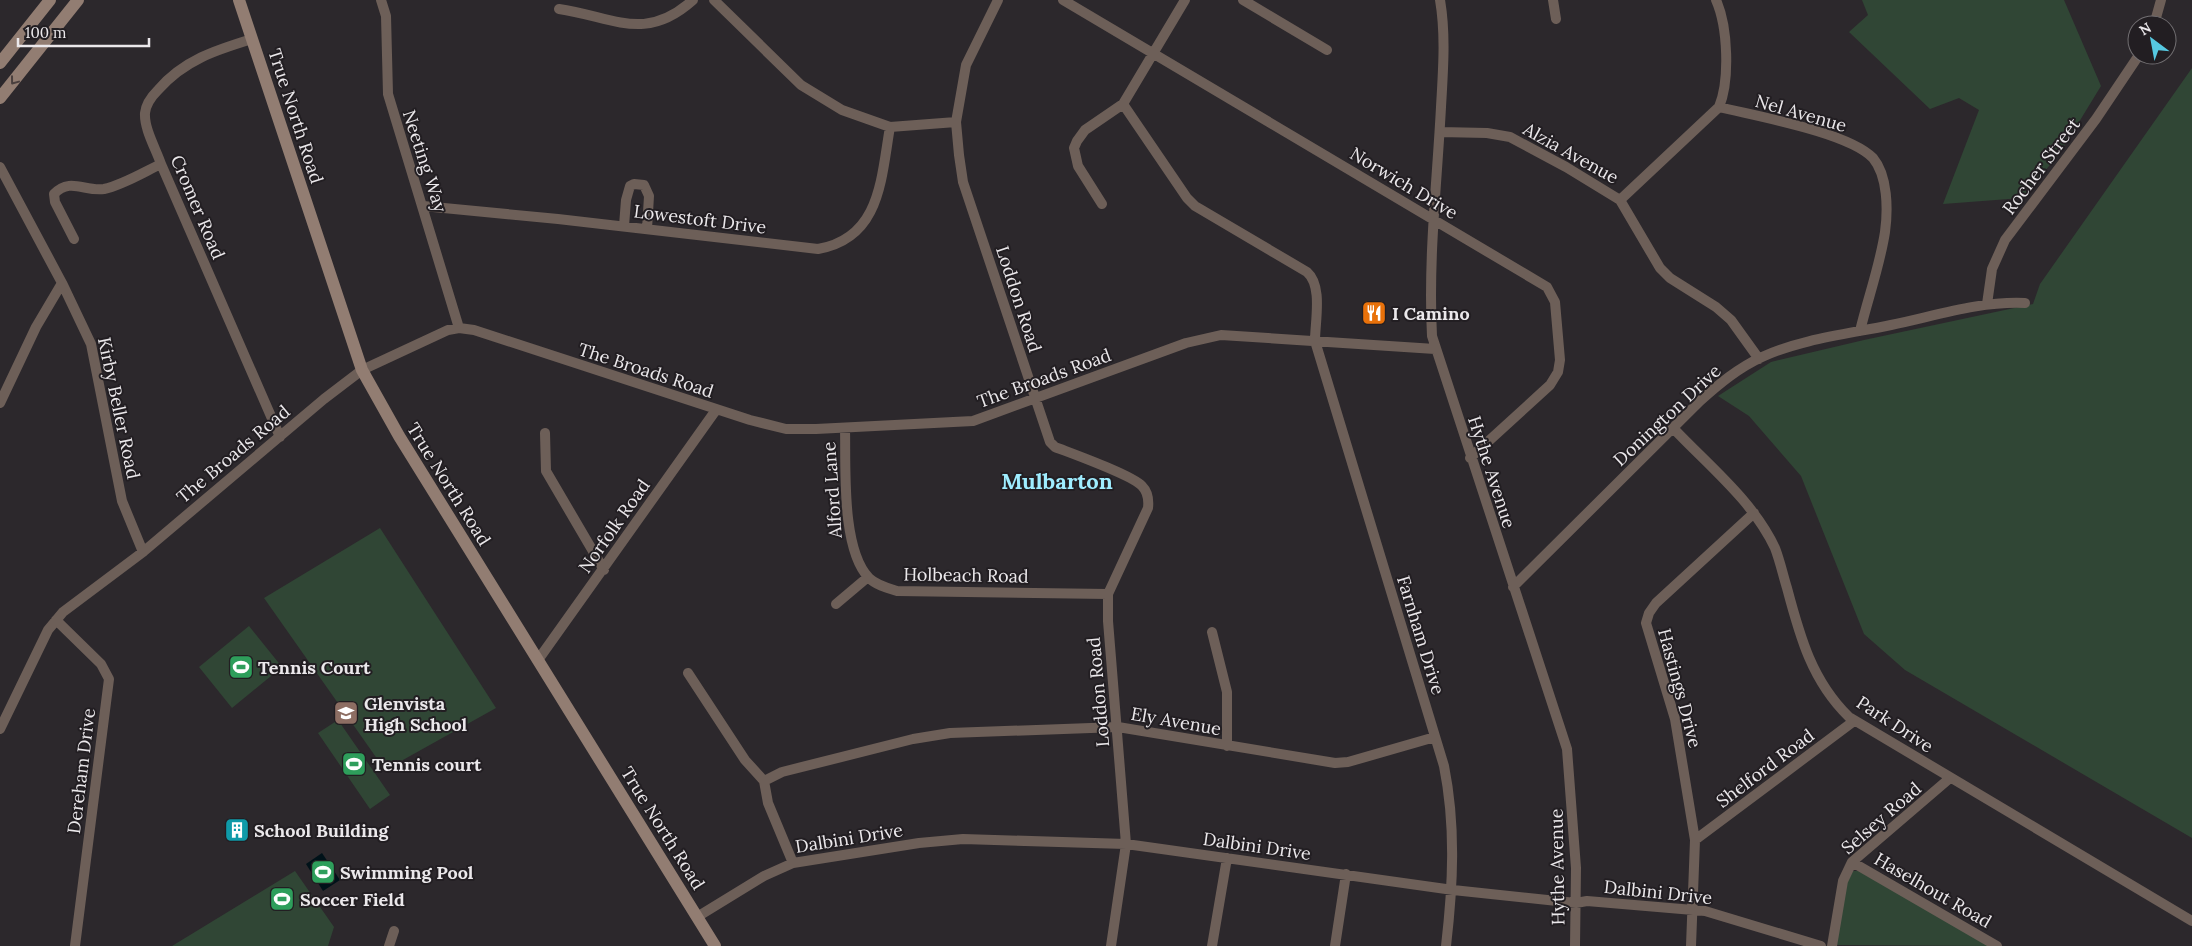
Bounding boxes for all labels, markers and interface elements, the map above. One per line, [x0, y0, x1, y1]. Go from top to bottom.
scale bar [18, 15, 149, 47]
north arrow [2127, 15, 2177, 65]
text: N [2136, 18, 2155, 39]
text: 100 m [25, 23, 66, 42]
street label: True North Road [263, 46, 329, 187]
one-way arrow [11, 75, 19, 84]
street label: Nel Avenue [1753, 89, 1850, 137]
street label: Neeting Way [398, 107, 453, 216]
street label: Rocher Street [1997, 113, 2085, 219]
street label: Alzia Avenue [1518, 117, 1623, 189]
street label: Norwich Drive [1346, 142, 1462, 224]
street label: Cromer Road [166, 151, 230, 263]
street label: Lowestoft Drive [632, 199, 768, 239]
street label: Loddon Road [991, 243, 1047, 355]
restaurant icon: I Camino [1361, 300, 1387, 326]
place label: I Camino [1392, 302, 1470, 325]
street label: Kirby Beller Road [93, 335, 145, 481]
street label: The Broads Road [575, 337, 717, 403]
street label: The Broads Road [974, 343, 1114, 413]
street label: Donington Drive [1608, 359, 1726, 471]
street label: The Broads Road [172, 400, 295, 508]
street label: Hythe Avenue [1463, 413, 1521, 531]
street label: True North Road [402, 418, 496, 550]
street label: Alford Lane [817, 441, 847, 540]
district label: Mulbarton [1001, 467, 1113, 495]
street label: Norfolk Road [573, 474, 655, 577]
street label: Holbeach Road [903, 562, 1029, 588]
street label: Farnham Drive [1392, 573, 1450, 697]
street label: Hastings Drive [1653, 626, 1707, 750]
street label: Loddon Road [1082, 636, 1114, 748]
sports icon: Tennis Court [228, 654, 254, 680]
place label: Tennis Court [258, 656, 371, 679]
street label: Park Drive [1852, 691, 1938, 758]
place label: Glenvista High School [364, 692, 468, 736]
school or university icon: Glenvista High School [333, 700, 359, 726]
street label: Ely Avenue [1129, 702, 1223, 740]
street label: Dereham Drive [62, 707, 100, 835]
street label: Shelford Road [1711, 723, 1819, 812]
sports icon: Tennis court [341, 751, 367, 777]
place label: Tennis court [372, 753, 482, 776]
street label: True North Road [616, 762, 710, 894]
street label: Selsey Road [1836, 777, 1926, 859]
street label: Hythe Avenue [1544, 808, 1570, 926]
building icon: School Building [224, 817, 250, 843]
street label: Dalbini Drive [793, 818, 905, 858]
place label: School Building [254, 819, 389, 842]
street label: Dalbini Drive [1202, 827, 1313, 865]
street label: Haselhout Road [1870, 847, 1996, 933]
sports icon: Swimming Pool [310, 859, 336, 885]
place label: Swimming Pool [340, 861, 474, 884]
street label: Dalbini Drive [1603, 875, 1714, 909]
sports icon: Soccer Field [269, 886, 295, 912]
place label: Soccer Field [300, 888, 405, 911]

